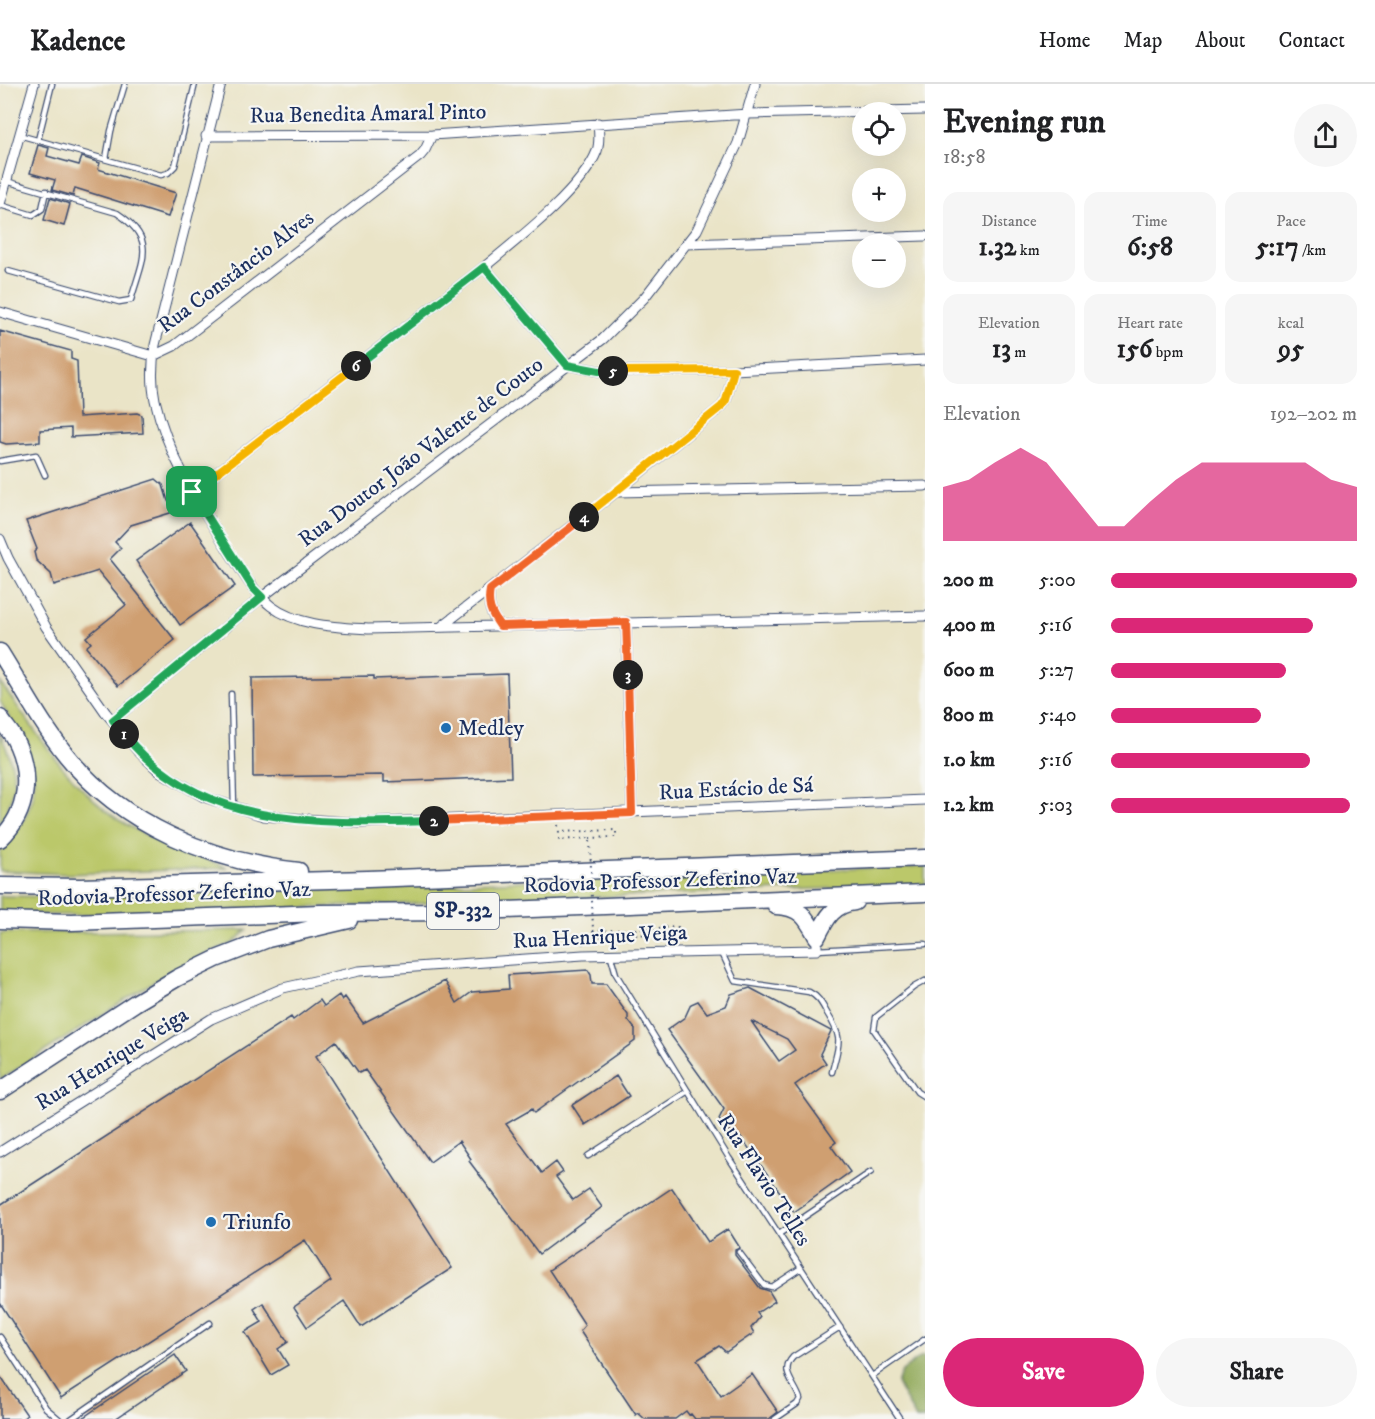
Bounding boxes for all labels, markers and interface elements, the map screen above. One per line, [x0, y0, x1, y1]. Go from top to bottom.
text: Kadence [30, 24, 125, 59]
text: Home [1039, 28, 1091, 54]
text: Map [1124, 28, 1162, 54]
text: About [1195, 28, 1246, 54]
text: Contact [1279, 28, 1345, 54]
street label: Rua Benedita Amaral Pinto [249, 98, 487, 130]
map controls [852, 102, 906, 288]
button: locate [852, 102, 906, 156]
text: Evening run [943, 102, 1105, 143]
button: share [1294, 104, 1357, 167]
text: 18:58 [943, 145, 985, 170]
button: + [852, 168, 906, 222]
street label: Rua Constâncio Alves [153, 205, 319, 339]
text: Distance [981, 211, 1037, 231]
text: Time [1133, 211, 1167, 231]
text: Pace [1276, 211, 1306, 231]
text: 1.32 [978, 231, 1016, 264]
text: 6:58 [1127, 231, 1173, 264]
text: 5:17 [1256, 231, 1299, 264]
button: − [852, 234, 906, 288]
text: km [1016, 240, 1040, 260]
text: /km [1299, 240, 1326, 260]
text: Elevation [978, 313, 1040, 333]
text: Heart rate [1117, 313, 1183, 333]
text: kcal [1278, 313, 1304, 333]
text: 13 [992, 333, 1011, 366]
text: 156 [1117, 333, 1152, 366]
text: 95 [1278, 333, 1304, 366]
text: m [1011, 342, 1026, 362]
text: bpm [1152, 342, 1183, 362]
street label: Rua Doutor João Valente de Couto [293, 351, 549, 553]
pin: 6 [341, 351, 371, 381]
text: 6 [352, 356, 360, 376]
pin: 5 [598, 356, 628, 386]
text: 5 [609, 361, 617, 381]
text: Elevation [943, 402, 1020, 427]
text: 192–202 m [1270, 402, 1357, 427]
pin [166, 466, 217, 517]
icon: arrive [175, 475, 208, 508]
pin: 4 [569, 502, 599, 532]
text: 4 [579, 507, 589, 527]
text: 200 m [943, 568, 994, 593]
text: 5:00 [1039, 568, 1076, 593]
text: 400 m [943, 613, 995, 638]
text: 5:16 [1039, 613, 1072, 638]
text: 600 m [943, 658, 994, 683]
text: 5:27 [1039, 658, 1074, 683]
pin: 3 [613, 660, 643, 690]
text: 3 [625, 665, 631, 685]
text: 800 m [943, 703, 994, 728]
text: 5:40 [1039, 703, 1076, 728]
place label: Medley [458, 715, 525, 742]
pin: 1 [109, 719, 139, 749]
marker: Medley [439, 721, 453, 735]
text: 1 [121, 724, 127, 744]
text: 1.0 km [943, 748, 995, 773]
text: 5:16 [1039, 748, 1072, 773]
street label: Rua Estácio de Sá [658, 771, 815, 807]
text: 1.2 km [943, 793, 994, 818]
text: 5:03 [1039, 793, 1072, 818]
pin: 2 [419, 806, 449, 836]
text: 2 [430, 811, 438, 831]
street label: Rodovia Professor Zeferino Vaz [523, 863, 798, 899]
street label: Rodovia Professor Zeferino Vaz [37, 876, 312, 912]
road number: SP-332 [427, 893, 499, 929]
street label: Rua Henrique Veiga [512, 919, 689, 955]
street label: Rua Henrique Veiga [31, 1001, 194, 1117]
street label: Rua Flavio Telles [711, 1109, 817, 1251]
place label: Triunfo [223, 1209, 291, 1236]
marker: Triunfo [204, 1215, 218, 1229]
button: Save [943, 1338, 1144, 1407]
button: Share [1156, 1338, 1357, 1407]

